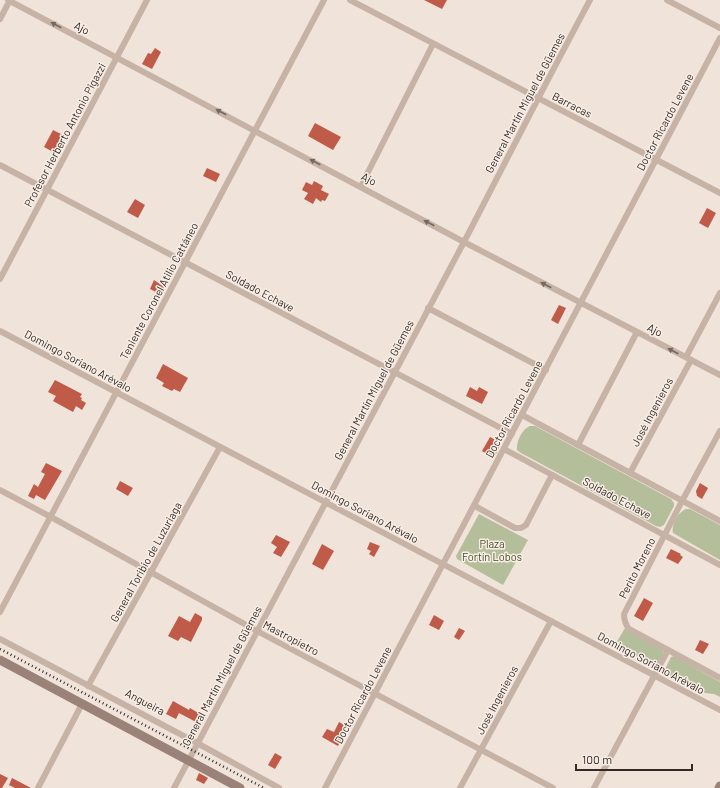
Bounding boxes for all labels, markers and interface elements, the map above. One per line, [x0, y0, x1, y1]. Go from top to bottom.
street label: Ajo [72, 18, 92, 37]
one-way arrow [50, 22, 62, 29]
street label: General Martín Miguel de Güemes [482, 31, 567, 175]
street label: Profesor Herberto Antonio Pigazzi [21, 61, 108, 209]
street label: Doctor Ricardo Levene [633, 71, 696, 173]
street label: Barracas [550, 89, 594, 120]
one-way arrow [215, 109, 226, 116]
one-way arrow [309, 159, 321, 165]
street label: Ajo [359, 169, 379, 188]
street label: Teniente Coronel Atilio Cattáneo [117, 220, 200, 361]
one-way arrow [423, 220, 435, 227]
street label: Soldado Echave [224, 267, 297, 314]
one-way arrow [541, 281, 552, 288]
street label: General Martín Miguel de Güemes [331, 318, 416, 462]
street label: Ajo [645, 320, 665, 339]
street label: Domingo Soriano Arévalo [23, 327, 134, 394]
one-way arrow [667, 347, 679, 354]
street label: Doctor Ricardo Levene [482, 358, 545, 460]
street label: José Ingenieros [628, 375, 675, 448]
street label: Soldado Echave [581, 474, 654, 521]
street label: Domingo Soriano Arévalo [310, 478, 421, 545]
street label: General Toribio de Luzuriaga [107, 500, 184, 624]
street label: Perito Moreno [616, 535, 657, 600]
park label: Plaza Fortín Lobos [462, 537, 522, 563]
street label: General Martín Miguel de Güemes [179, 604, 264, 748]
street label: Mastropietro [261, 617, 321, 658]
street label: Domingo Soriano Arévalo [596, 629, 707, 696]
street label: Doctor Ricardo Levene [331, 644, 394, 746]
street label: José Ingenieros [473, 663, 520, 736]
street label: Angueira [123, 686, 167, 717]
scale bar [576, 746, 692, 772]
text: 100 m [582, 752, 612, 766]

